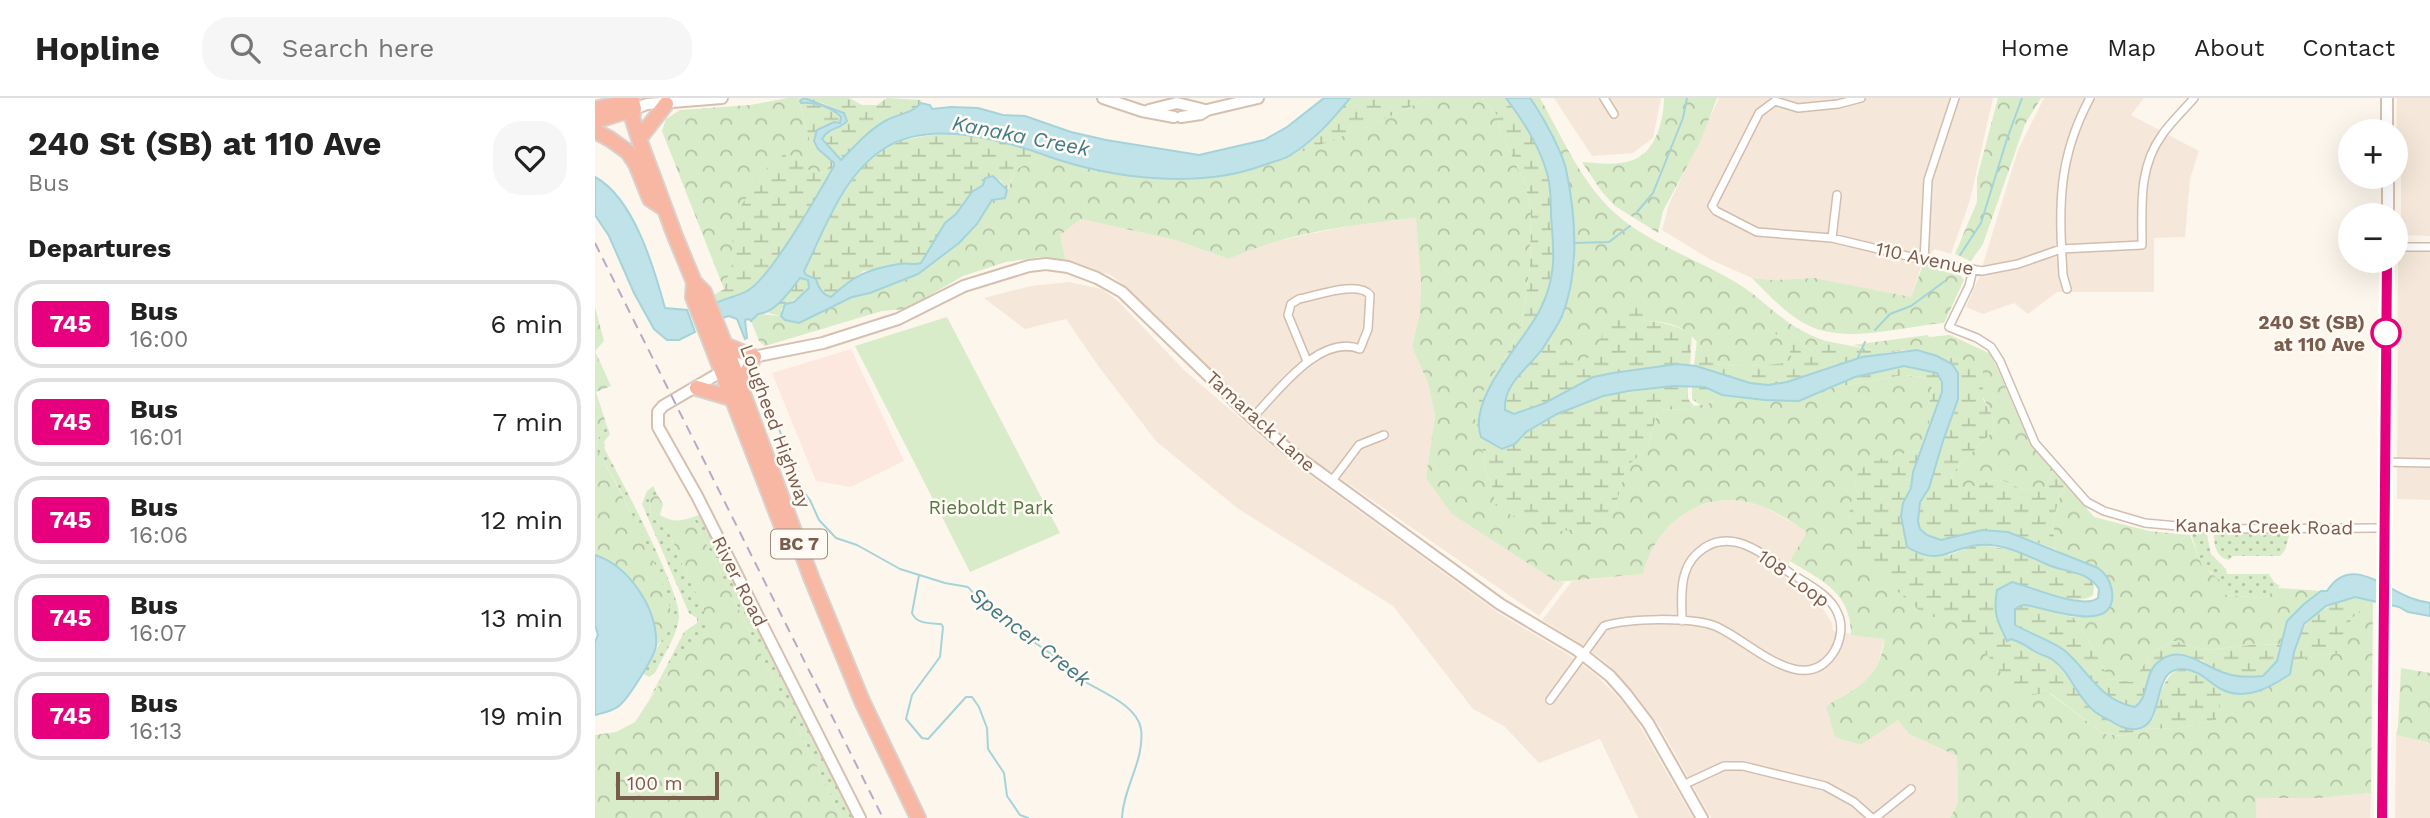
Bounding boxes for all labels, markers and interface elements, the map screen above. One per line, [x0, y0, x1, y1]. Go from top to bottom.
search box [202, 17, 692, 80]
text: Hopline [35, 29, 160, 68]
icon: search [226, 29, 264, 67]
text: Search here [282, 33, 434, 63]
text: Home [2001, 34, 2069, 62]
text: Map [2107, 34, 2156, 62]
text: About [2194, 34, 2264, 62]
text: Contact [2302, 34, 2395, 62]
water label: Kanaka Creek [950, 110, 1092, 161]
map controls [2338, 119, 2408, 273]
button: + [2338, 119, 2408, 189]
button: heart [493, 121, 567, 195]
text: 240 St (SB) at 110 Ave [28, 124, 381, 163]
text: Bus [28, 170, 69, 197]
button: − [2338, 203, 2408, 273]
text: Departures [28, 233, 171, 263]
street label: 110 Avenue [1874, 237, 1976, 280]
text: Bus [130, 296, 178, 326]
text: 6 min [491, 309, 563, 339]
text: 745 [49, 310, 92, 338]
place label: 240 St (SB) at 110 Ave [2258, 311, 2365, 356]
marker: 240 St (SB) at 110 Ave [2371, 318, 2401, 348]
text: 16:00 [130, 326, 188, 353]
street label: Lougheed Highway [735, 341, 816, 511]
street label: Tamarack Lane [1201, 366, 1320, 477]
text: Bus [130, 394, 178, 424]
text: 7 min [493, 407, 563, 437]
text: 745 [49, 408, 92, 436]
text: 16:01 [130, 424, 183, 451]
text: Bus [130, 492, 178, 522]
park label: Rieboldt Park [929, 496, 1054, 519]
text: 12 min [481, 505, 563, 535]
text: 745 [49, 506, 92, 534]
street label: Kanaka Creek Road [2175, 513, 2353, 540]
text: 16:06 [130, 522, 188, 549]
road number: BC 7 [771, 530, 827, 559]
street label: River Road [707, 532, 772, 630]
street label: 108 Loop [1753, 545, 1834, 612]
water label: Spencer Creek [965, 582, 1096, 692]
text: Bus [130, 590, 178, 620]
text: 13 min [481, 603, 563, 633]
text: 745 [49, 604, 92, 632]
text: 16:07 [130, 620, 187, 647]
text: Bus [130, 688, 178, 718]
text: 19 min [480, 701, 563, 731]
text: 745 [49, 702, 92, 730]
text: 16:13 [130, 718, 182, 745]
scale bar [616, 769, 719, 801]
text: 100 m [627, 772, 683, 795]

